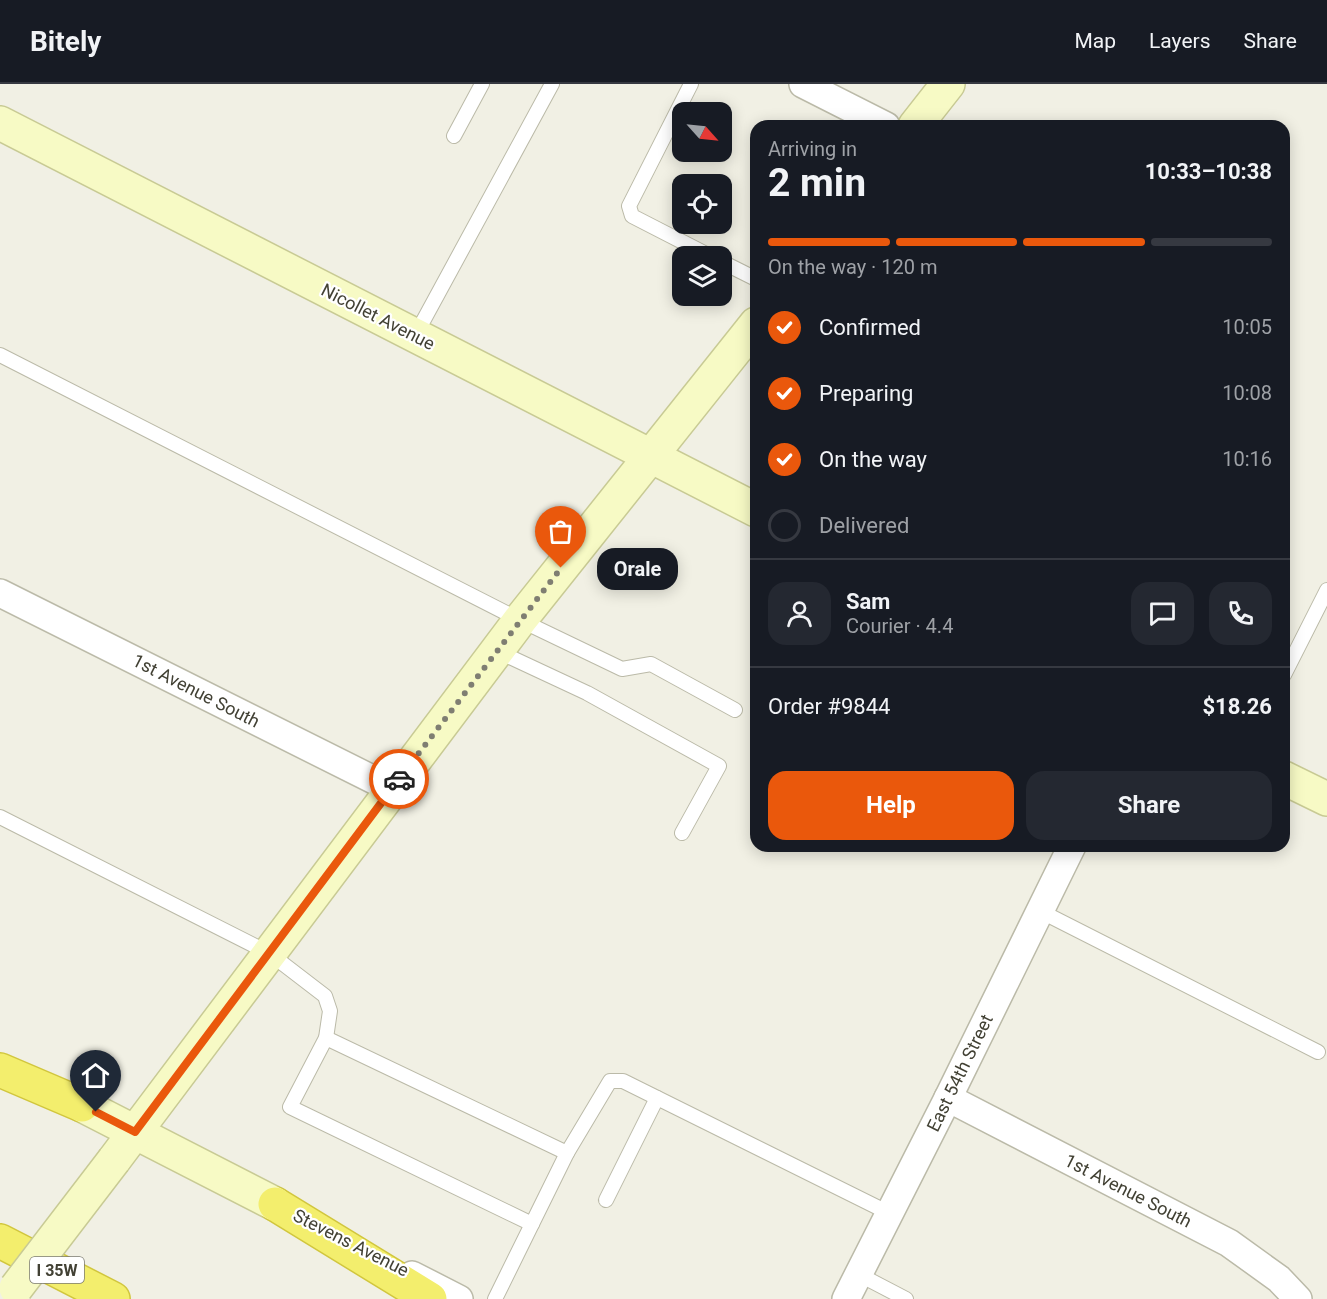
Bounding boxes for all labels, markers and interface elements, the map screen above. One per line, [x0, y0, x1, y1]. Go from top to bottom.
text: Bitely [30, 25, 101, 58]
text: Map [1074, 29, 1116, 53]
text: Layers [1149, 29, 1210, 53]
text: Share [1243, 29, 1297, 53]
north arrow [672, 102, 732, 162]
map controls [672, 102, 732, 306]
text: Arriving in [768, 137, 857, 161]
text: 10:33–10:38 [1145, 159, 1272, 184]
text: 2 min [768, 160, 866, 206]
button: locate [672, 174, 732, 234]
button: layers [672, 246, 732, 306]
text: On the way · 120 m [768, 255, 937, 279]
street label: Nicollet Avenue [318, 279, 438, 354]
icon: check [768, 311, 801, 344]
text: Confirmed [819, 315, 921, 340]
text: 10:05 [1222, 315, 1272, 339]
icon: check [768, 377, 801, 410]
text: Preparing [819, 381, 913, 406]
text: 10:08 [1222, 381, 1272, 405]
icon: check [768, 443, 801, 476]
text: On the way [819, 447, 927, 472]
text: 10:16 [1222, 447, 1272, 471]
pin [535, 506, 586, 568]
text: Delivered [819, 513, 909, 538]
icon: bag [544, 515, 577, 548]
callout: Orale [597, 547, 678, 589]
text: Orale [614, 557, 661, 581]
button: person [768, 582, 831, 645]
button: chat [1131, 582, 1194, 645]
button: phone [1209, 582, 1272, 645]
text: Sam [846, 589, 890, 614]
text: Courier · 4.4 [846, 614, 953, 638]
street label: 1st Avenue South [129, 649, 263, 732]
text: Order #9844 [768, 694, 890, 719]
text: $18.26 [1203, 694, 1272, 719]
courier [369, 749, 429, 809]
icon: car [383, 763, 416, 796]
button: Help [768, 771, 1014, 840]
button: Share [1026, 771, 1272, 840]
street label: East 54th Street [922, 1011, 997, 1135]
pin [70, 1050, 121, 1112]
icon: home [79, 1059, 112, 1092]
street label: 1st Avenue South [1061, 1149, 1195, 1232]
street label: Stevens Avenue [290, 1204, 412, 1281]
road number: I 35W [30, 1257, 84, 1283]

